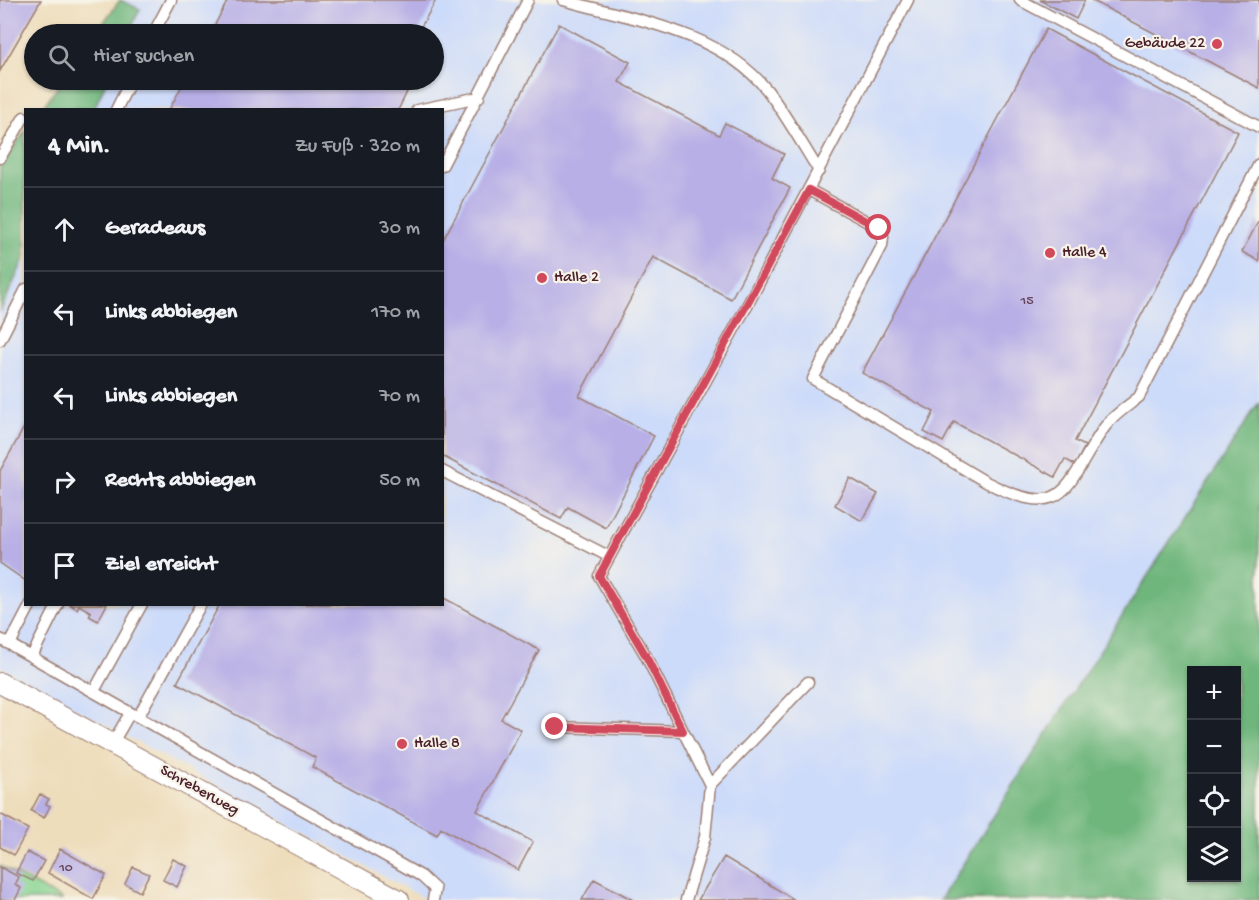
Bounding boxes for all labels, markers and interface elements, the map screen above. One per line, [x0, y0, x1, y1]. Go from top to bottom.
search box [24, 24, 444, 90]
place label: Gebäude 22 [1125, 35, 1205, 54]
marker: Gebäude 22 [1210, 37, 1224, 51]
icon: search [45, 41, 78, 74]
text: Hier suchen [93, 44, 194, 70]
text: 4 Min. [48, 132, 111, 163]
text: Zu Fuß · 320 m [295, 136, 420, 159]
icon: ahead [48, 213, 81, 246]
route start [865, 214, 891, 240]
text: Geradeaus [105, 216, 205, 242]
text: 30 m [379, 218, 420, 241]
place label: Halle 4 [1062, 244, 1107, 263]
marker: Halle 4 [1043, 246, 1057, 260]
place label: Halle 2 [554, 269, 599, 288]
marker: Halle 2 [535, 271, 549, 285]
house number: 15 [1019, 293, 1034, 310]
icon: left [48, 297, 81, 330]
text: Links abbiegen [105, 300, 237, 326]
text: 170 m [371, 302, 420, 325]
icon: left [48, 381, 81, 414]
text: Links abbiegen [105, 384, 237, 410]
text: 70 m [379, 386, 420, 409]
icon: right [48, 465, 81, 498]
text: Rechts abbiegen [105, 468, 255, 494]
text: 50 m [379, 470, 420, 493]
icon: arrive [48, 549, 81, 582]
text: Ziel erreicht [105, 552, 217, 578]
map controls [1187, 666, 1241, 882]
button: + [1187, 666, 1241, 720]
route end [541, 713, 567, 739]
button: − [1187, 720, 1241, 774]
place label: Halle 8 [414, 735, 460, 754]
marker: Halle 8 [395, 737, 409, 751]
street label: Schreberweg [156, 761, 242, 821]
button: locate [1187, 774, 1241, 828]
button: layers [1187, 828, 1241, 882]
house number: 10 [58, 860, 73, 877]

